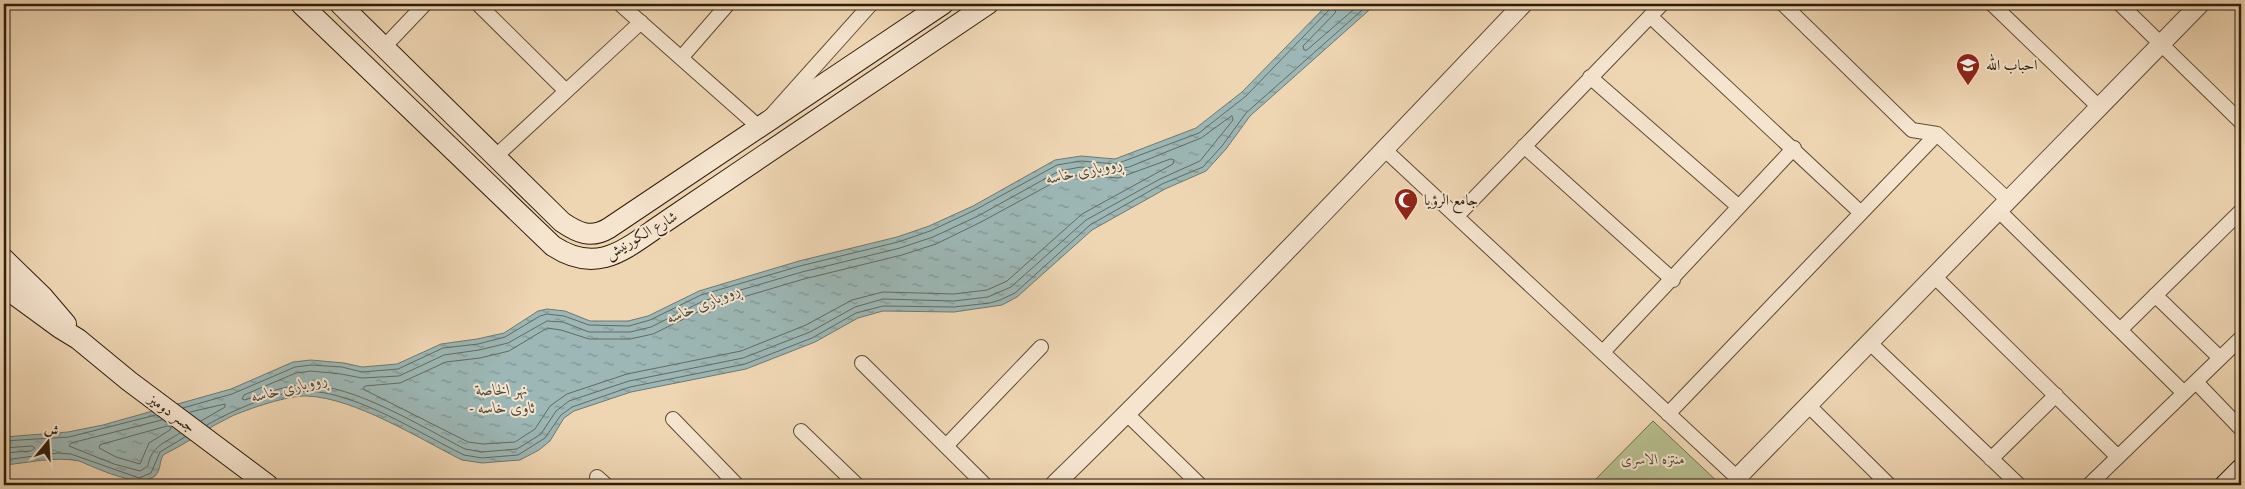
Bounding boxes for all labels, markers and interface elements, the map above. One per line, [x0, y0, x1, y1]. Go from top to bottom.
school or university icon: احباب الله [1955, 52, 1981, 86]
place label: احباب الله [1986, 53, 2038, 74]
water label: ڕووباری خاسە [1044, 153, 1126, 192]
mosque icon: جامع الرؤيا [1393, 187, 1419, 221]
place label: جامع الرؤيا [1424, 191, 1478, 214]
street label: شارع الكورنيش [602, 207, 682, 266]
water label: ڕووباری خاسە [664, 279, 745, 331]
water label: ڕووباری خاسە [249, 369, 331, 410]
water label: نهر الخاصة - ئاوی خاسە [468, 380, 536, 417]
street label: جسر دوميز [143, 388, 199, 437]
north arrow [22, 416, 72, 466]
text: ش [43, 420, 61, 440]
park label: منتزه الاسرى [1621, 450, 1685, 469]

